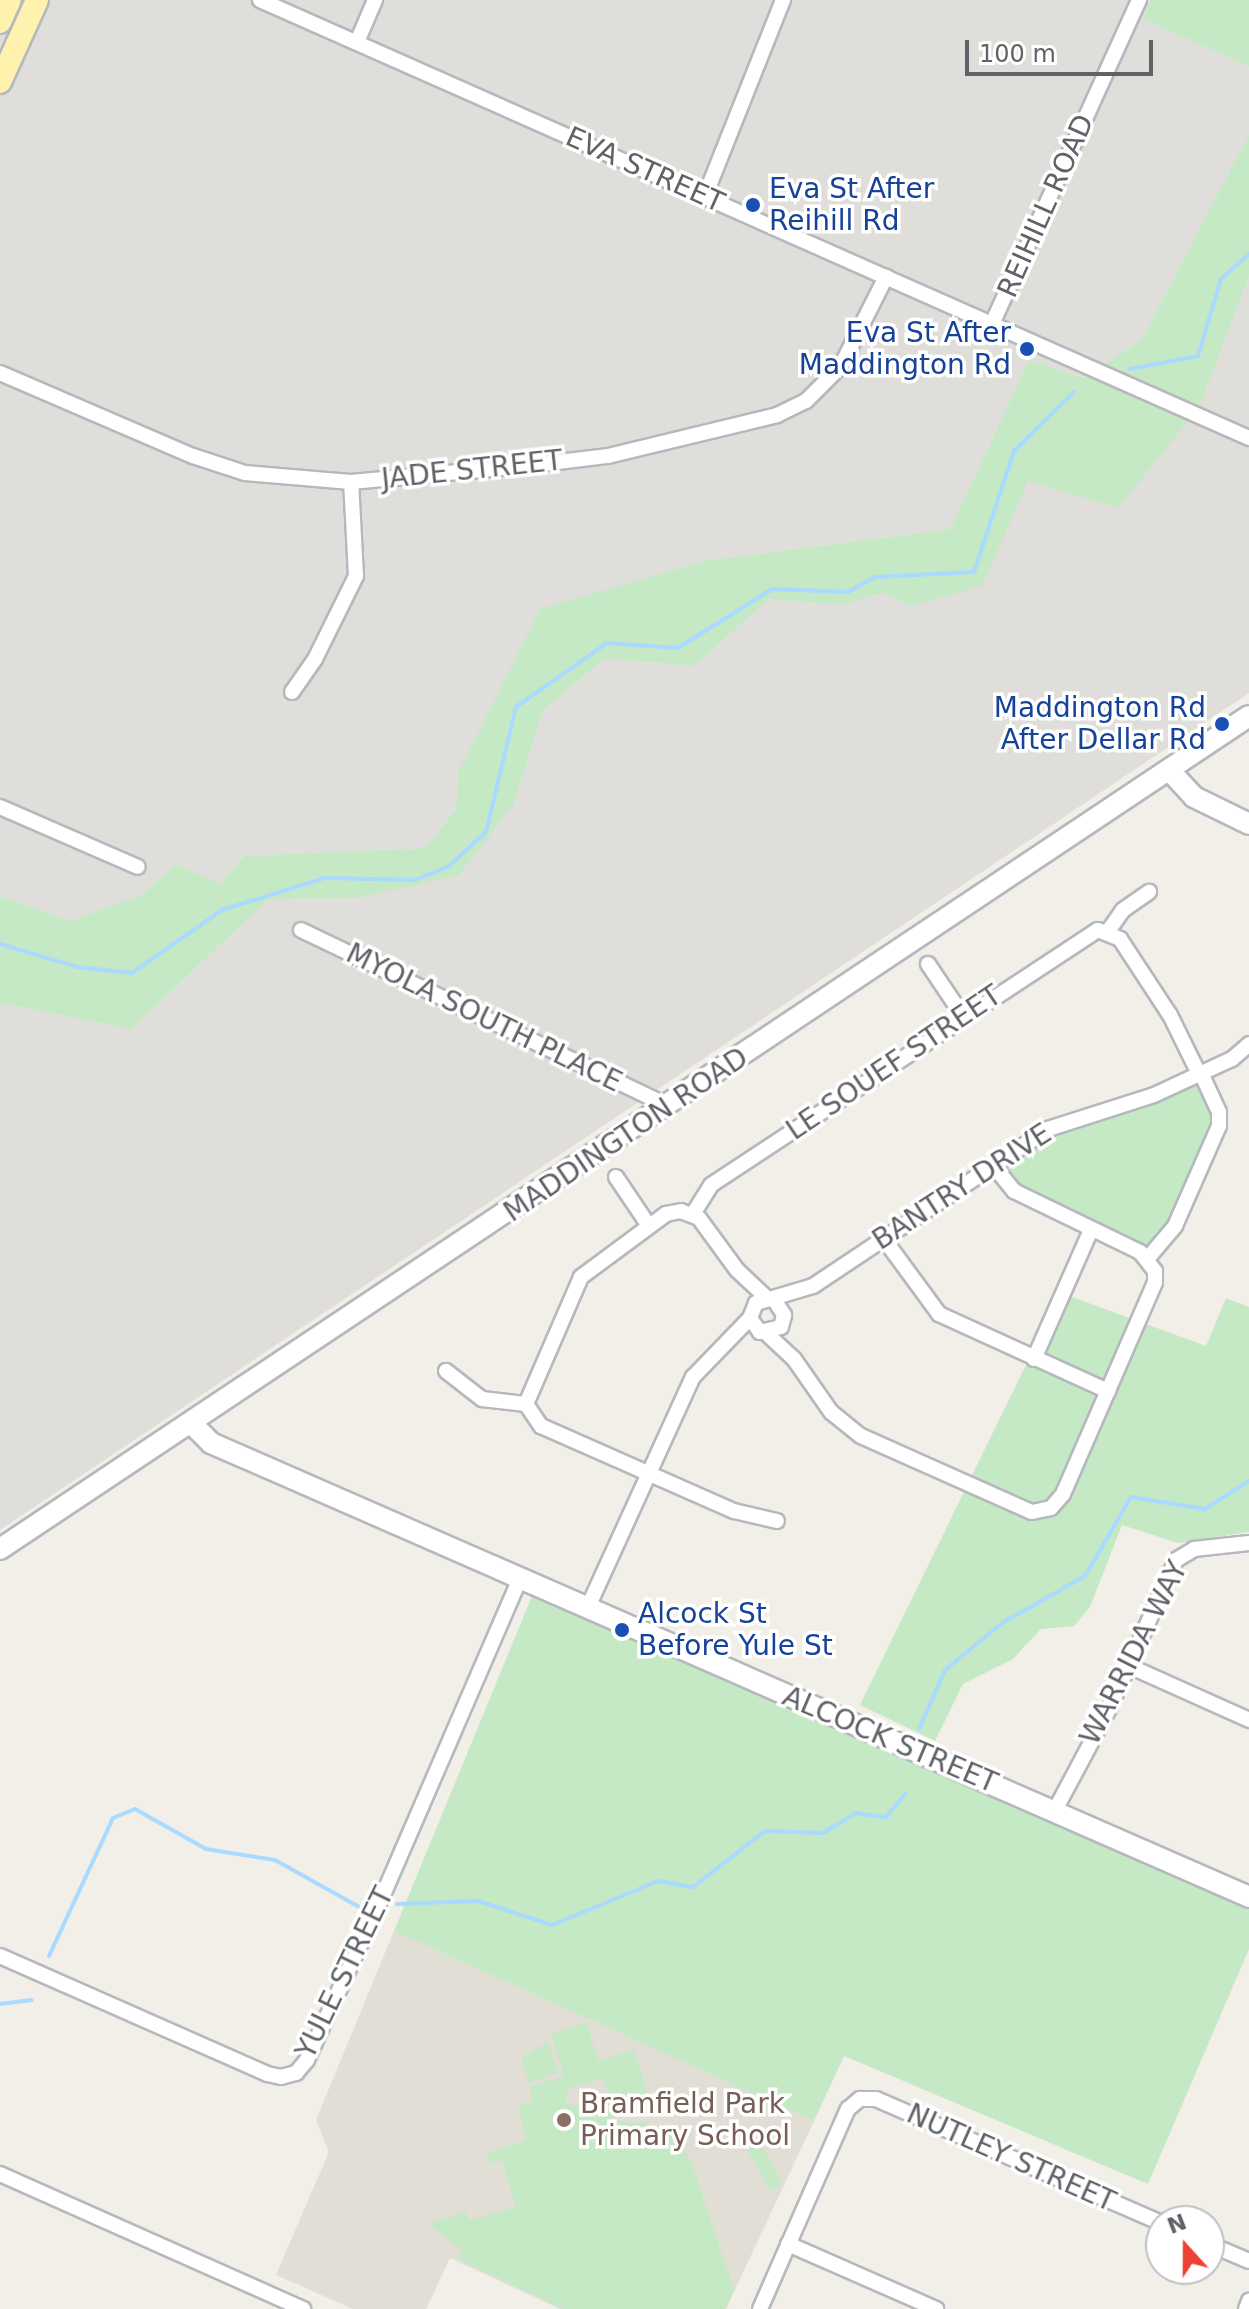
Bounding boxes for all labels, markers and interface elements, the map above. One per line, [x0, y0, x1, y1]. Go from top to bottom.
scale bar [969, 24, 1157, 74]
text: 100 m [979, 40, 1056, 68]
street label: REIHILL ROAD [991, 109, 1101, 303]
street label: EVA STREET [561, 120, 729, 220]
place label: Eva St After Reihill Rd [769, 172, 934, 238]
marker: Eva St After Reihill Rd [744, 196, 762, 214]
place label: Eva St After Maddington Rd [799, 316, 1011, 382]
marker: Eva St After Maddington Rd [1018, 340, 1036, 358]
street label: JADE STREET [380, 444, 564, 496]
place label: Maddington Rd After Dellar Rd [994, 691, 1206, 757]
marker: Maddington Rd After Dellar Rd [1213, 715, 1231, 733]
street label: MYOLA SOUTH PLACE [341, 937, 627, 1099]
street label: LE SOUEF STREET [780, 979, 1008, 1147]
street label: MADDINGTON ROAD [498, 1041, 754, 1229]
street label: BANTRY DRIVE [866, 1117, 1058, 1257]
street label: WARRIDA WAY [1073, 1555, 1195, 1751]
place label: Alcock St Before Yule St [638, 1597, 833, 1663]
marker: Alcock St Before Yule St [613, 1621, 631, 1639]
street label: ALCOCK STREET [778, 1680, 1002, 1800]
street label: YULE STREET [289, 1882, 401, 2064]
place label: Bramfield Park Primary School [580, 2087, 790, 2153]
street label: NUTLEY STREET [902, 2097, 1120, 2219]
marker: Bramfield Park Primary School [555, 2111, 573, 2129]
north arrow [1145, 2205, 1225, 2285]
text: N [1164, 2209, 1190, 2239]

